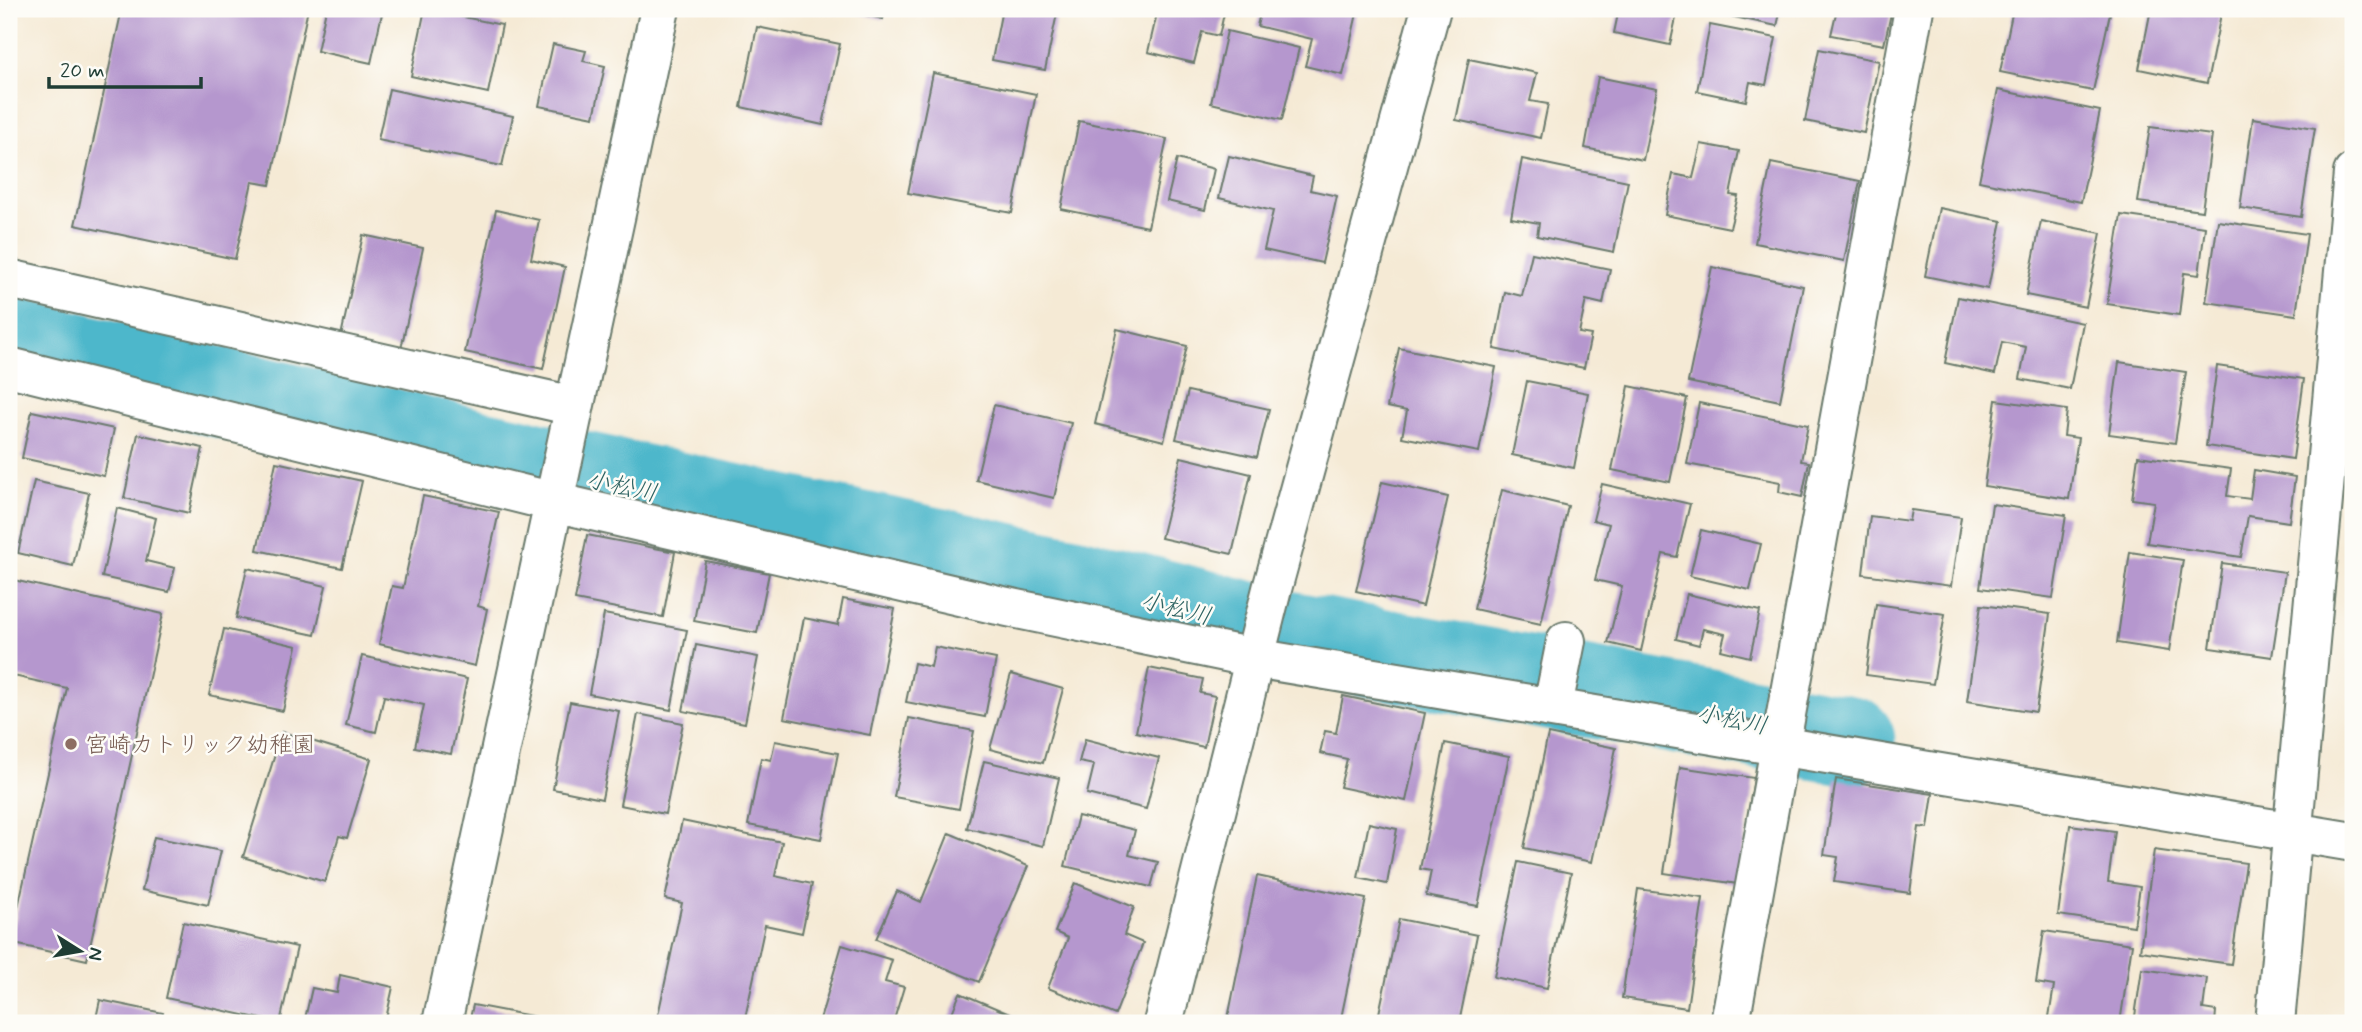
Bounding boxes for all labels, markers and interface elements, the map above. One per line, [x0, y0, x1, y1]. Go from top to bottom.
scale bar [49, 46, 201, 90]
text: 20 m [60, 57, 105, 85]
water label: 小松川 [583, 465, 660, 510]
water label: 小松川 [1137, 586, 1214, 633]
water label: 小松川 [1693, 698, 1770, 743]
place label: 宮崎カトリック幼稚園 [85, 731, 315, 761]
marker: 宮崎カトリック幼稚園 [63, 736, 79, 752]
north arrow [46, 916, 116, 986]
text: N [82, 945, 109, 963]

